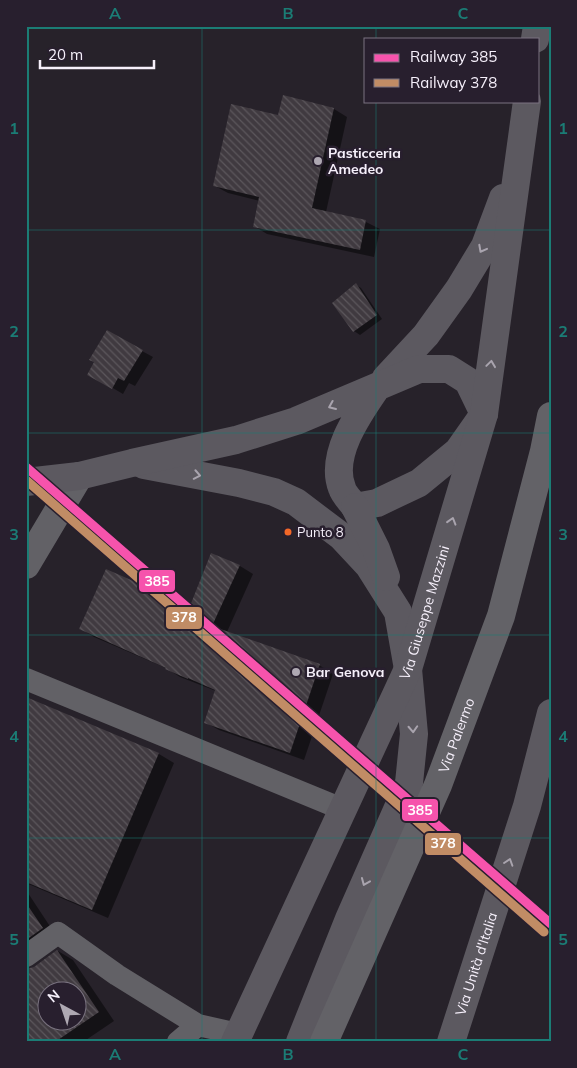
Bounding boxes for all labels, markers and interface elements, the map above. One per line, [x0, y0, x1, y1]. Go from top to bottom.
text: A [109, 3, 121, 23]
text: B [282, 3, 294, 23]
text: C [458, 3, 469, 23]
scale bar [40, 38, 154, 70]
legend [364, 38, 540, 102]
text: 20 m [48, 45, 83, 64]
text: Railway 385 [410, 47, 497, 66]
text: Railway 378 [410, 73, 497, 92]
text: 1 [9, 118, 19, 138]
text: 1 [558, 118, 568, 138]
place label: Pasticceria Amedeo [328, 144, 401, 178]
marker: Pasticceria Amedeo [312, 155, 324, 167]
one-way arrow [479, 244, 489, 253]
text: 2 [9, 321, 19, 341]
text: 2 [558, 321, 568, 341]
one-way arrow [485, 360, 496, 368]
one-way arrow [328, 399, 337, 410]
one-way arrow [193, 470, 202, 480]
one-way arrow [446, 518, 456, 526]
text: 3 [9, 524, 19, 544]
place label: Punto 8 [297, 524, 344, 540]
text: 3 [558, 524, 568, 544]
marker: Punto 8 [283, 527, 293, 537]
street label: Via Giuseppe Mazzini [395, 543, 453, 683]
line badge: 385 [138, 569, 176, 593]
text: 385 [144, 572, 170, 590]
line badge: 378 [165, 606, 203, 630]
text: 378 [171, 608, 197, 626]
place label: Bar Genova [306, 663, 384, 681]
marker: Bar Genova [290, 666, 302, 678]
street label: Via Palermo [434, 695, 479, 776]
one-way arrow [407, 725, 418, 733]
text: 4 [9, 726, 19, 746]
text: 4 [558, 726, 568, 746]
line badge: 385 [401, 798, 439, 822]
text: 385 [407, 801, 433, 819]
line badge: 378 [424, 832, 462, 856]
text: 378 [430, 834, 456, 852]
one-way arrow [503, 858, 513, 867]
one-way arrow [361, 877, 372, 886]
street label: Via Unità d'Italia [451, 910, 501, 1018]
text: 5 [9, 929, 19, 949]
text: 5 [558, 929, 568, 949]
north arrow [38, 980, 88, 1030]
text: N [44, 986, 63, 1006]
text: A [109, 1044, 121, 1064]
text: B [282, 1044, 294, 1064]
text: C [458, 1044, 469, 1064]

